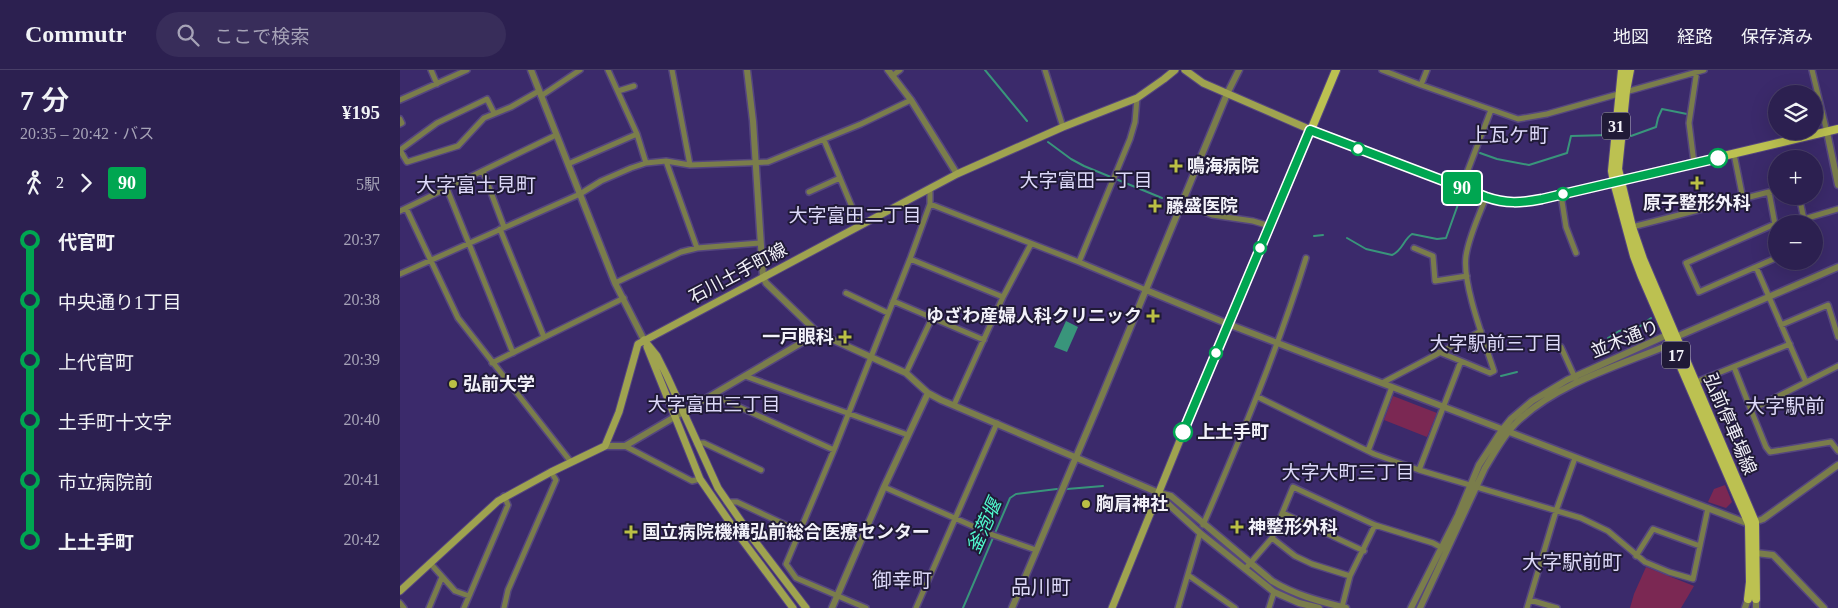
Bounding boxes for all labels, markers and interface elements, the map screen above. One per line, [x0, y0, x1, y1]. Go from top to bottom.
search box [156, 12, 506, 57]
text: Commutr [25, 21, 126, 47]
icon: search [174, 21, 202, 49]
text: ここで検索 [214, 26, 309, 47]
text: 地図 [1613, 27, 1649, 47]
text: 経路 [1677, 27, 1713, 47]
text: 保存済み [1741, 27, 1813, 47]
text: 7 分 [20, 85, 69, 116]
map controls [1768, 85, 1823, 270]
button: layers [1768, 85, 1823, 140]
text: ¥195 [342, 102, 380, 123]
road number: 31 [1602, 112, 1630, 140]
district label: 上瓦ケ町 [1469, 124, 1549, 146]
text: 20:35 – 20:42 · バス [20, 125, 154, 142]
unlabelled marker [1351, 142, 1365, 156]
unlabelled marker [1708, 148, 1728, 168]
button: + [1768, 150, 1823, 205]
place label: 鳴海病院 [1187, 156, 1259, 176]
marker: 鳴海病院 [1169, 159, 1183, 173]
icon: walk [20, 169, 48, 197]
icon: forward [72, 169, 100, 197]
district label: 大字富田一丁目 [1019, 170, 1153, 191]
line badge: 90 [1440, 172, 1484, 204]
text: 90 [118, 173, 136, 193]
text: 2 [56, 174, 64, 191]
district label: 大字富士見町 [416, 174, 536, 196]
text: 5駅 [356, 176, 380, 193]
marker: 原子整形外科 [1690, 176, 1704, 190]
text: 90 [1453, 178, 1471, 198]
unlabelled marker [1556, 187, 1570, 201]
place label: 原子整形外科 [1643, 193, 1751, 213]
place label: 藤盛医院 [1166, 196, 1238, 216]
marker: 藤盛医院 [1148, 199, 1162, 213]
district label: 大字富田二丁目 [788, 205, 922, 226]
button: − [1768, 215, 1823, 270]
text: 20:37 [344, 231, 380, 248]
text: 代官町 [58, 232, 115, 253]
street label: 石川土手町線 [686, 239, 790, 307]
unlabelled marker [1253, 241, 1267, 255]
text: 20:38 [344, 291, 380, 308]
text: 中央通り1丁目 [58, 292, 182, 313]
place label: ゆざわ産婦人科クリニック [926, 306, 1142, 326]
marker: ゆざわ産婦人科クリニック [1146, 309, 1160, 323]
street label: 並木通り [1588, 316, 1662, 362]
place label: 一戸眼科 [762, 327, 834, 347]
marker: 一戸眼科 [838, 330, 852, 344]
district label: 大字駅前三丁目 [1429, 333, 1563, 354]
road number: 17 [1662, 342, 1690, 368]
unlabelled marker [1209, 346, 1223, 360]
text: 20:39 [344, 351, 380, 368]
text: 上代官町 [58, 352, 134, 373]
street label: 弘前停車場線 [1700, 370, 1760, 478]
place label: 弘前大学 [463, 374, 535, 394]
marker: 弘前大学 [447, 378, 459, 390]
district label: 大字富田三丁目 [647, 394, 781, 415]
district label: 大字駅前 [1745, 395, 1825, 417]
text: 20:40 [344, 411, 380, 428]
text: 土手町十文字 [58, 412, 172, 433]
marker: 上土手町 [1173, 422, 1193, 442]
place label: 上土手町 [1197, 422, 1269, 442]
district label: 大字大町三丁目 [1281, 462, 1415, 483]
text: 20:41 [344, 471, 380, 488]
text: 市立病院前 [58, 472, 153, 493]
water label: 釜萢堰 [963, 493, 1006, 556]
place label: 胸肩神社 [1096, 494, 1168, 514]
marker: 胸肩神社 [1080, 498, 1092, 510]
place label: 神整形外科 [1248, 517, 1338, 537]
marker: 神整形外科 [1230, 520, 1244, 534]
place label: 国立病院機構弘前総合医療センター [642, 522, 930, 542]
marker: 国立病院機構弘前総合医療センター [624, 525, 638, 539]
text: 20:42 [344, 531, 380, 548]
text: 上土手町 [58, 532, 134, 553]
district label: 大字駅前町 [1522, 551, 1622, 573]
district label: 御幸町 [872, 569, 932, 591]
district label: 品川町 [1011, 576, 1071, 598]

